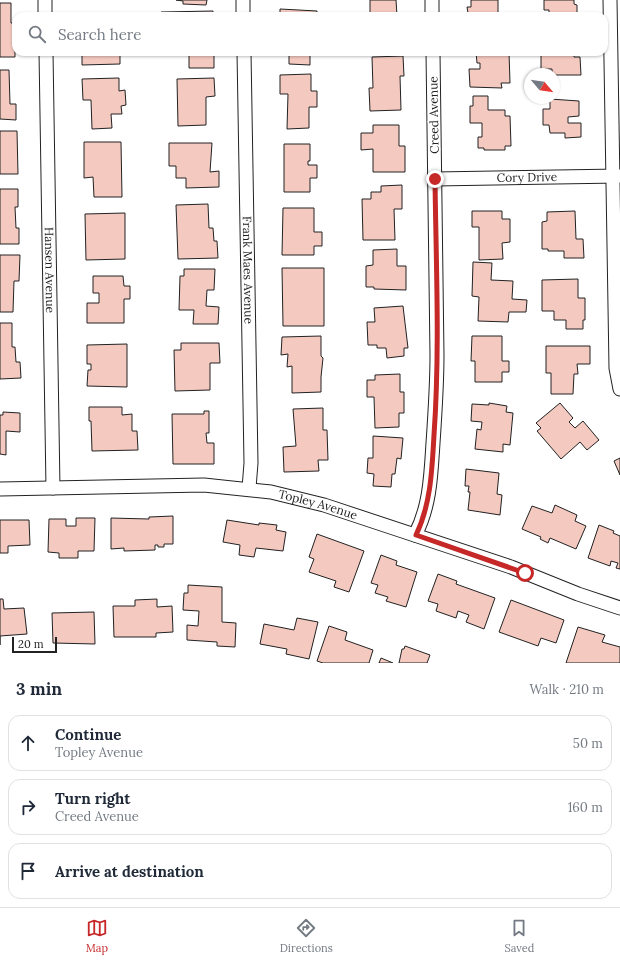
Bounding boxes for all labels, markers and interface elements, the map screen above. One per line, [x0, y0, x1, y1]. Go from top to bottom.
search box [12, 12, 608, 56]
icon: search [26, 23, 48, 45]
text: Search here [58, 25, 141, 44]
north arrow [524, 68, 560, 104]
street label: Creed Avenue [425, 76, 442, 154]
street label: Cory Drive [497, 169, 558, 185]
route end [426, 170, 444, 188]
street label: Frank Maes Avenue [240, 216, 257, 325]
street label: Hansen Avenue [42, 227, 58, 314]
street label: Topley Avenue [277, 486, 360, 523]
route start [516, 564, 534, 582]
scale bar [12, 635, 57, 654]
text: 20 m [18, 637, 43, 651]
text: 3 min [16, 678, 62, 700]
text: Walk · 210 m [529, 681, 604, 698]
text: Continue [55, 725, 121, 744]
icon: ahead [17, 732, 39, 754]
text: 50 m [573, 735, 603, 752]
text: Topley Avenue [55, 744, 143, 761]
text: Turn right [55, 789, 131, 808]
icon: right [17, 796, 39, 818]
text: 160 m [568, 799, 603, 816]
text: Creed Avenue [55, 808, 139, 825]
icon: arrive [17, 860, 39, 882]
text: Arrive at destination [55, 862, 204, 881]
tab: Map [86, 917, 108, 955]
tab: Directions [280, 917, 333, 955]
tab: Saved [504, 917, 534, 955]

